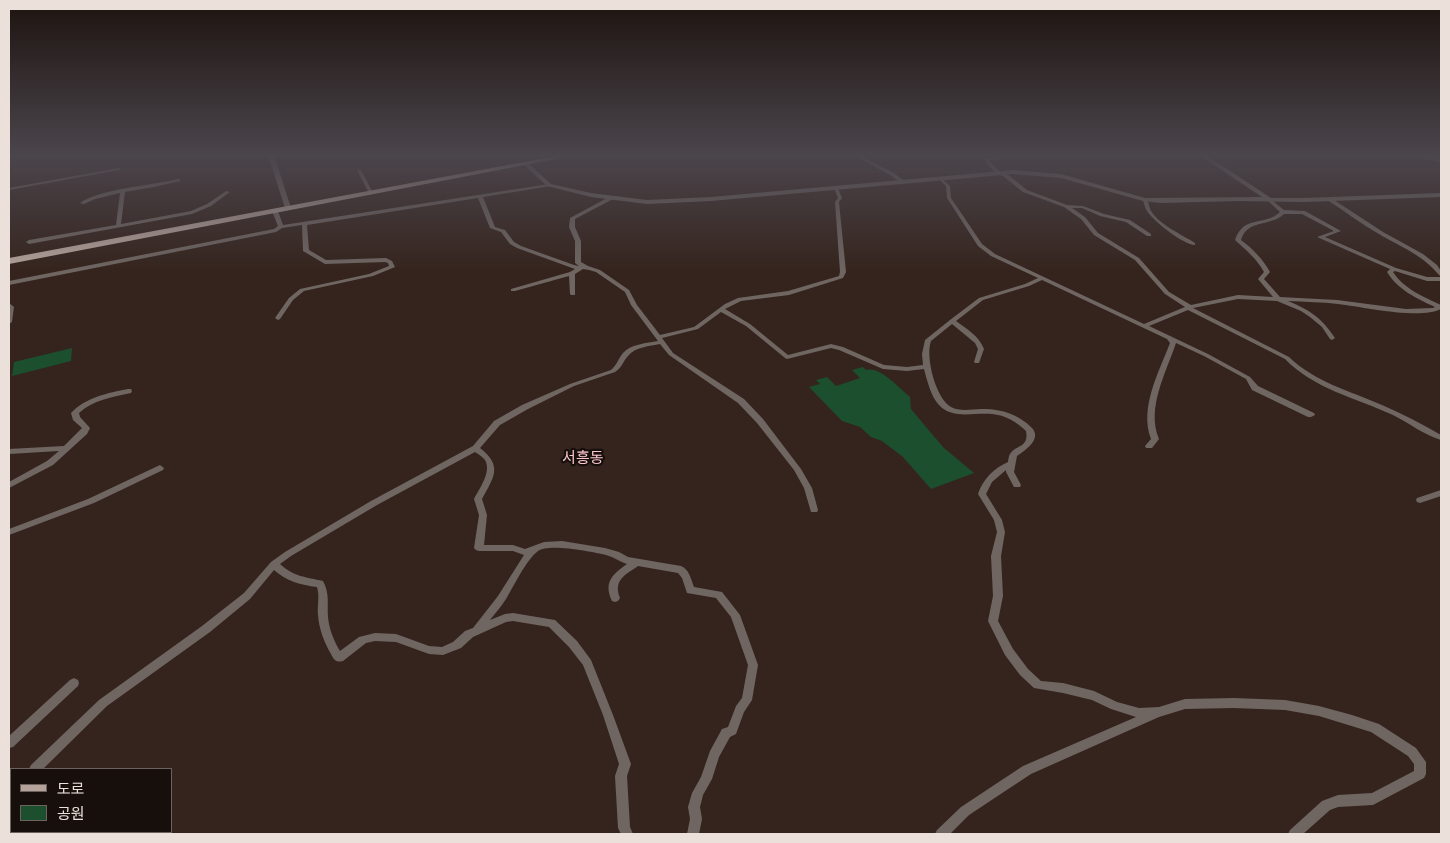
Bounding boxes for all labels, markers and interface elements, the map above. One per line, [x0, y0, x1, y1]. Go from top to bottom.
district label: 서흥동 [562, 450, 604, 468]
legend [10, 768, 172, 833]
text: 도로 [57, 778, 85, 798]
text: 공원 [57, 803, 85, 823]

